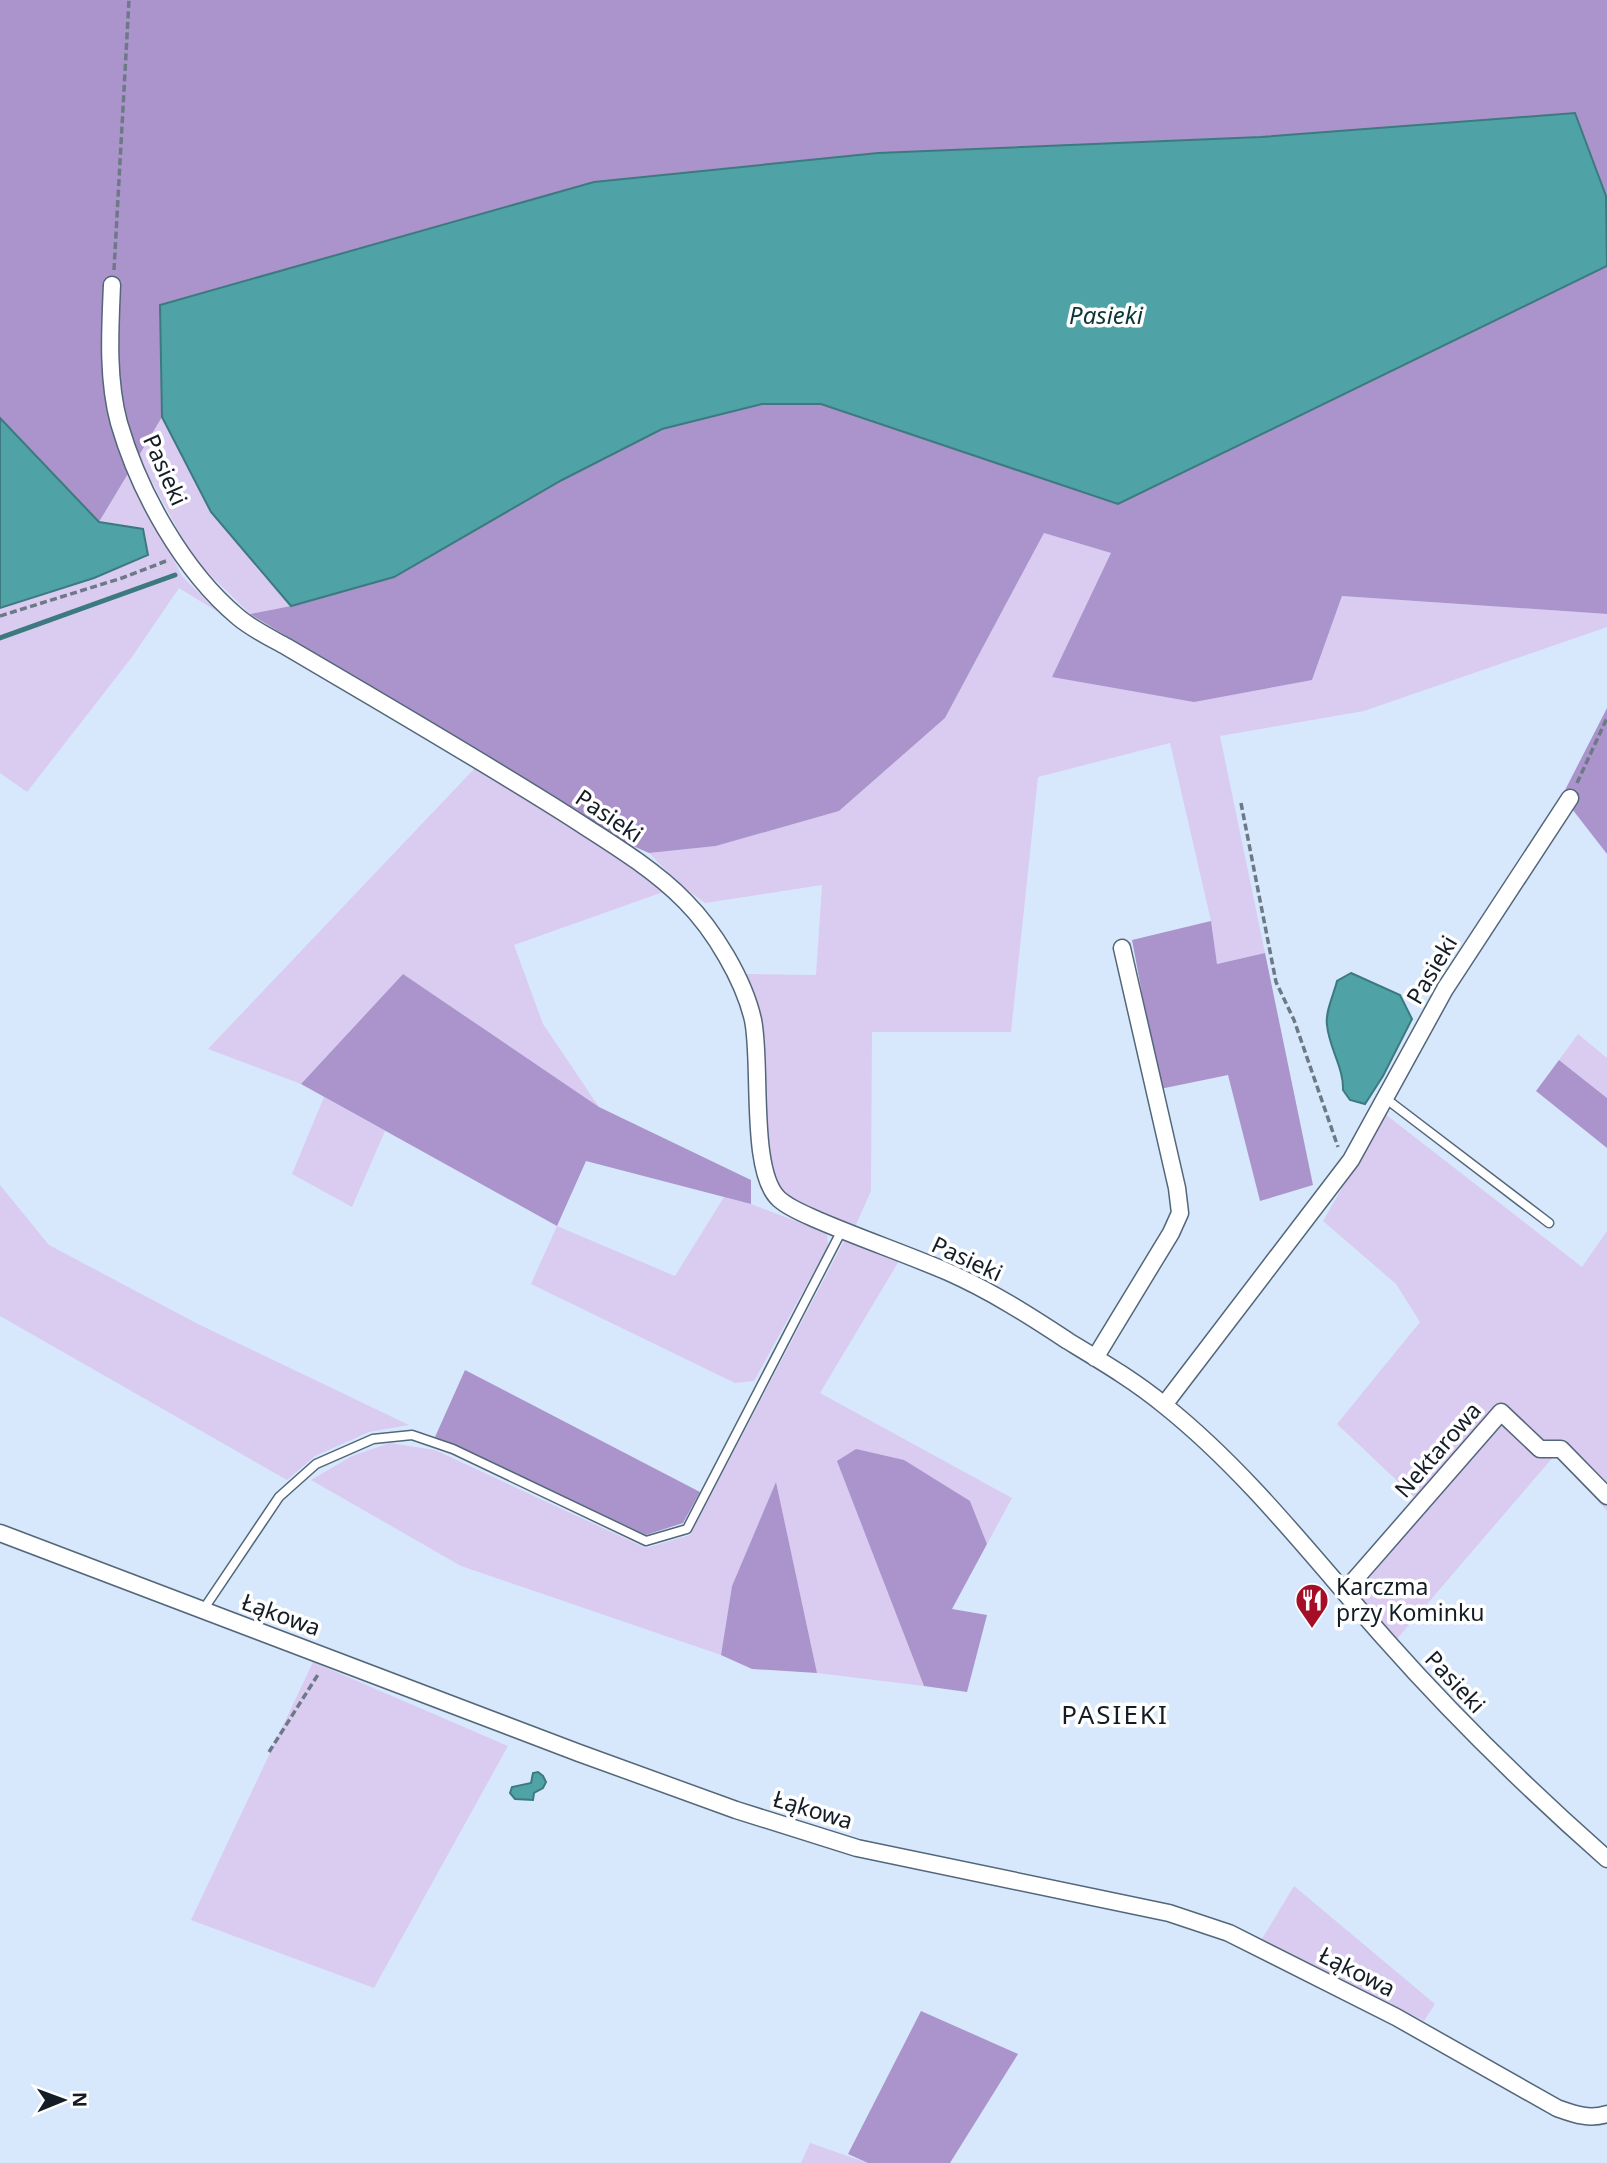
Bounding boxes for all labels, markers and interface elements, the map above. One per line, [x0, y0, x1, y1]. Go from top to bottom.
water label: Pasieki [1069, 298, 1144, 331]
street label: Pasieki [136, 429, 196, 510]
street label: Pasieki [570, 781, 650, 849]
street label: Pasieki [1398, 929, 1464, 1010]
street label: Pasieki [927, 1228, 1008, 1288]
street label: Nektarowa [1387, 1395, 1488, 1504]
place label: Karczma przy Kominku [1336, 1570, 1484, 1628]
restaurant icon: Karczma przy Kominku [1293, 1581, 1331, 1630]
street label: Łąkowa [237, 1585, 325, 1643]
street label: Pasieki [1418, 1643, 1493, 1720]
district label: PASIEKI [1061, 1696, 1169, 1732]
street label: Łąkowa [770, 1782, 857, 1836]
street label: Łąkowa [1314, 1938, 1401, 2004]
north arrow [28, 2065, 98, 2135]
text: N [67, 2092, 93, 2108]

